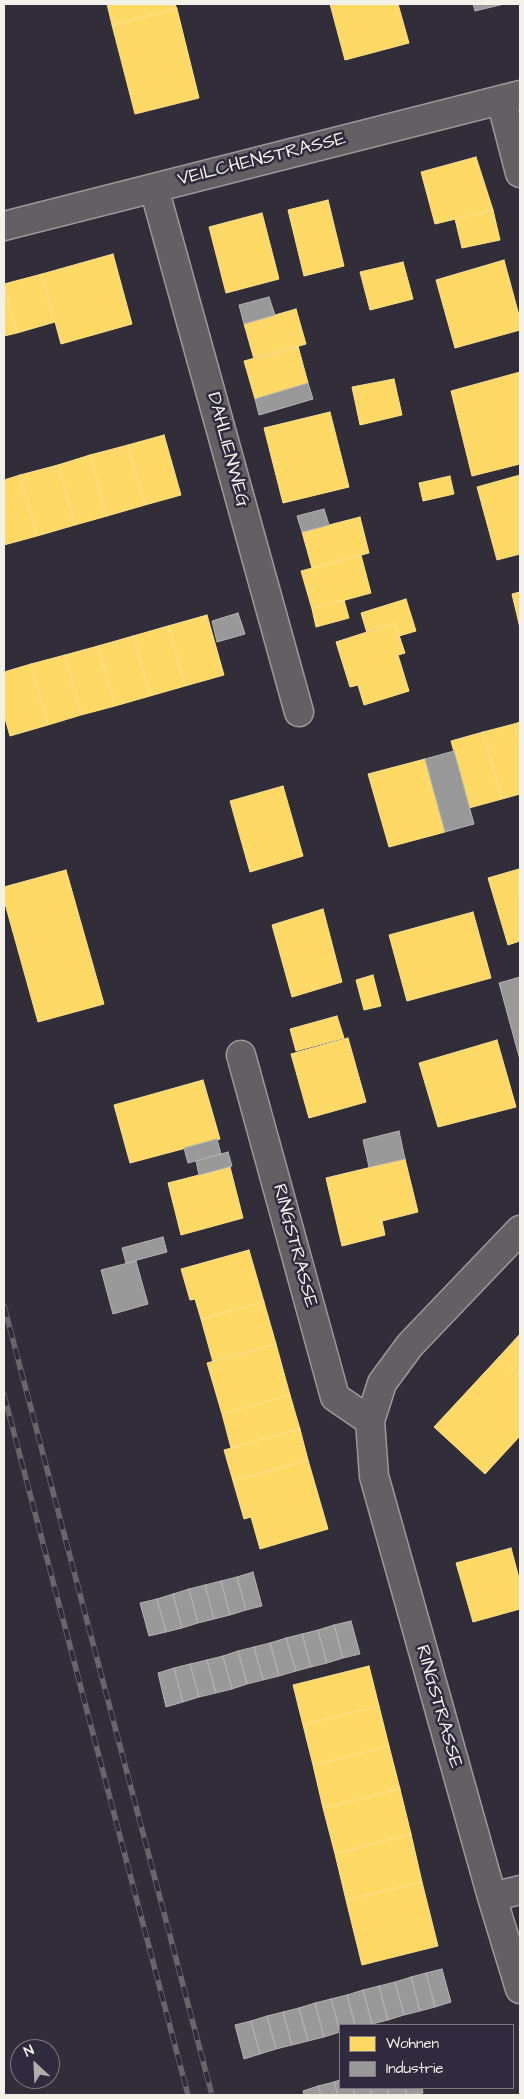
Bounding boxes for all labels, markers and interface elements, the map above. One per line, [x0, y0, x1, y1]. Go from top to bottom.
street label: VEILCHENSTRASSE [175, 128, 349, 192]
street label: DAHLIENWEG [201, 390, 253, 510]
street label: RINGSTRASSE [267, 1182, 321, 1310]
street label: RINGSTRASSE [410, 1643, 466, 1771]
legend [339, 2024, 514, 2089]
text: Wohnen [386, 2033, 439, 2054]
north arrow [10, 2039, 60, 2089]
text: N [21, 2040, 37, 2062]
text: Industrie [386, 2058, 443, 2079]

